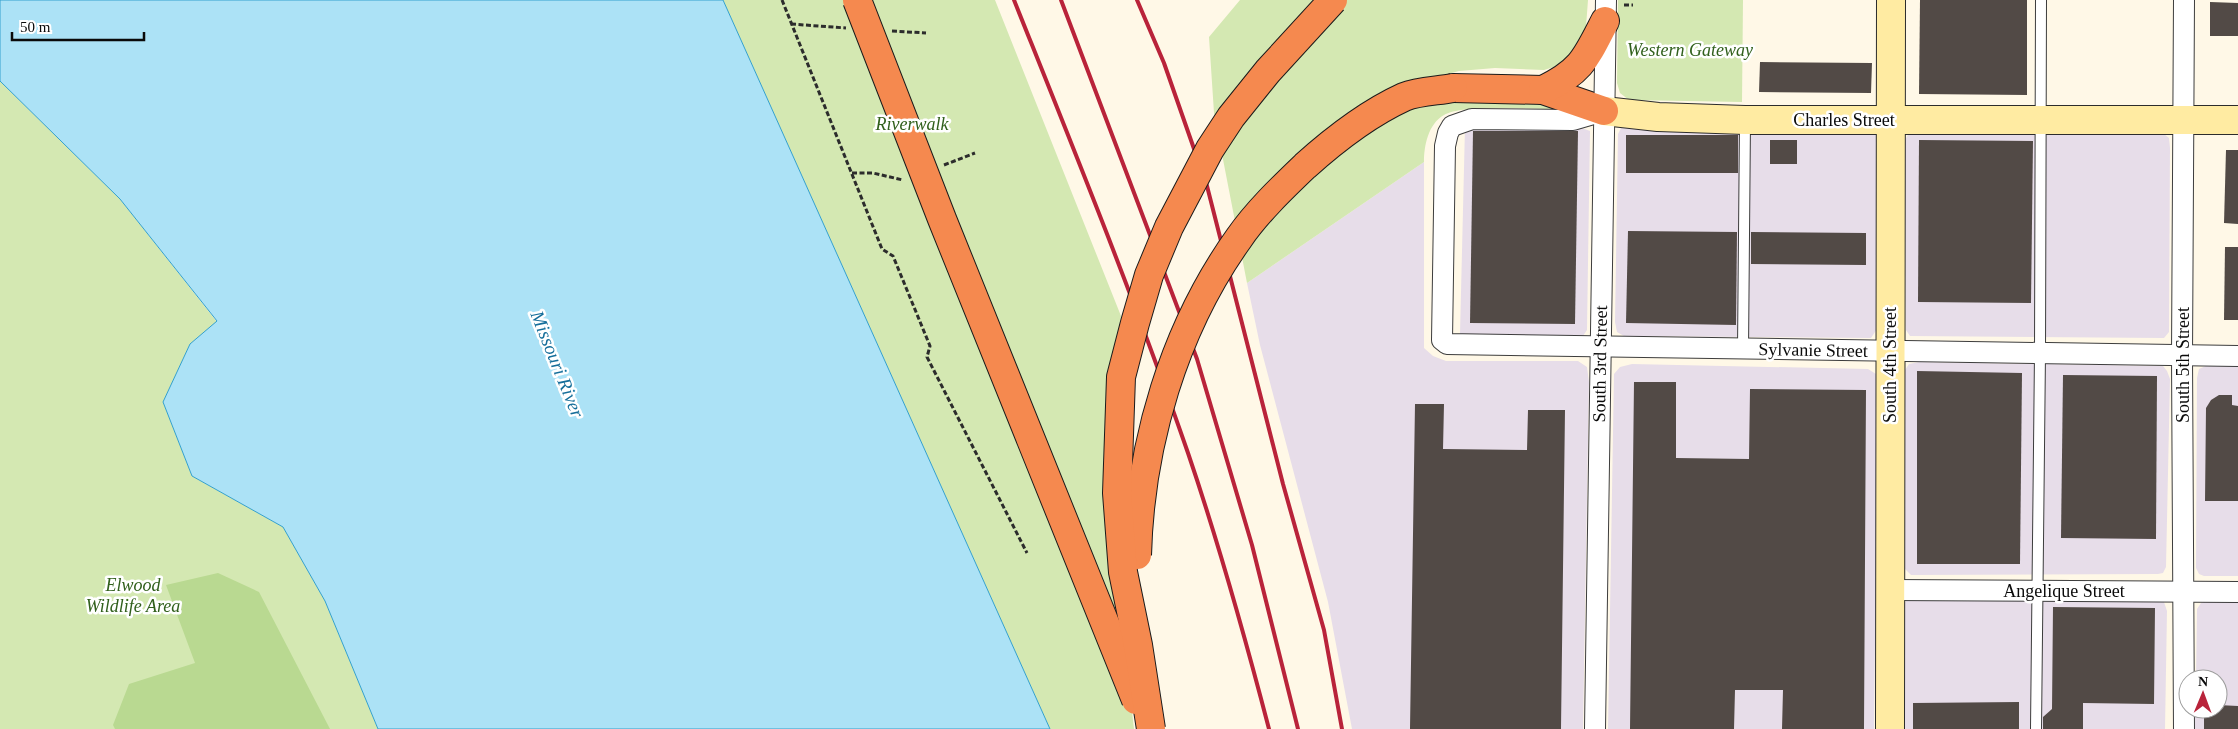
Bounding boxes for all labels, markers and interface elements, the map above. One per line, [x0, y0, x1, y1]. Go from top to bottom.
scale bar [12, 10, 145, 42]
text: 50 m [20, 19, 51, 35]
park label: Western Gateway [1627, 40, 1753, 60]
street label: Charles Street [1793, 110, 1895, 130]
park label: Riverwalk [875, 114, 949, 134]
street label: South 3rd Street [1589, 305, 1611, 423]
water label: Missouri River [526, 307, 589, 421]
street label: South 4th Street [1880, 307, 1900, 423]
street label: South 5th Street [2173, 307, 2193, 423]
street label: Sylvanie Street [1758, 339, 1868, 361]
park label: Elwood Wildlife Area [86, 575, 180, 616]
street label: Angelique Street [2003, 581, 2125, 601]
north arrow [2178, 669, 2228, 719]
text: N [2198, 674, 2208, 689]

